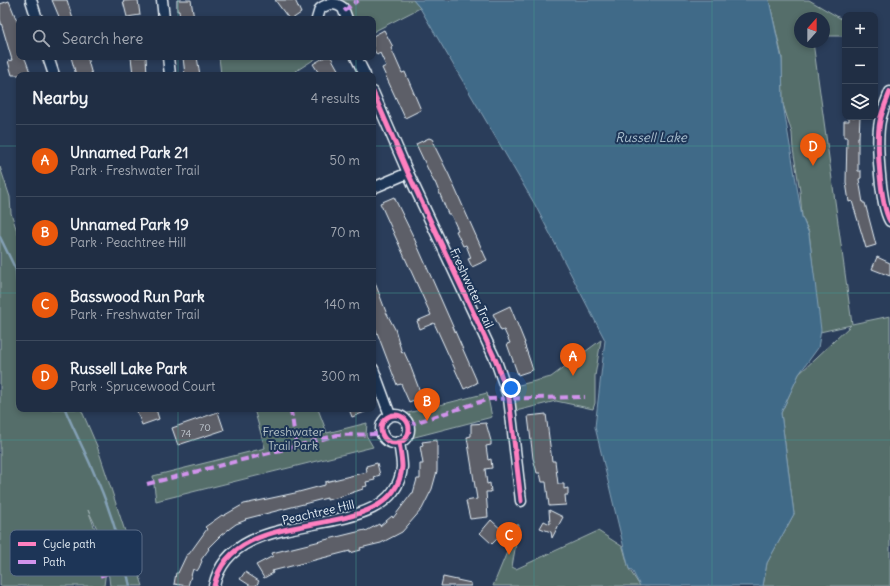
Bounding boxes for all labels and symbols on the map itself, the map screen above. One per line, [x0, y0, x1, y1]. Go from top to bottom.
north arrow [794, 12, 830, 48]
water label: Russell Lake [615, 129, 688, 146]
pin: D [800, 133, 826, 166]
street label: Freshwater Trail [447, 246, 497, 330]
pin: A [560, 343, 586, 376]
your location [501, 378, 521, 398]
pin: B [414, 388, 440, 421]
house number: 70 [199, 421, 211, 434]
park label: Freshwater Trail Park [262, 424, 324, 453]
house number: 74 [181, 427, 191, 440]
street label: Peachtree Hill [280, 496, 356, 528]
pin: C [496, 522, 522, 555]
legend [10, 530, 142, 576]
text: Cycle path [43, 537, 96, 551]
text: Path [43, 555, 66, 569]

